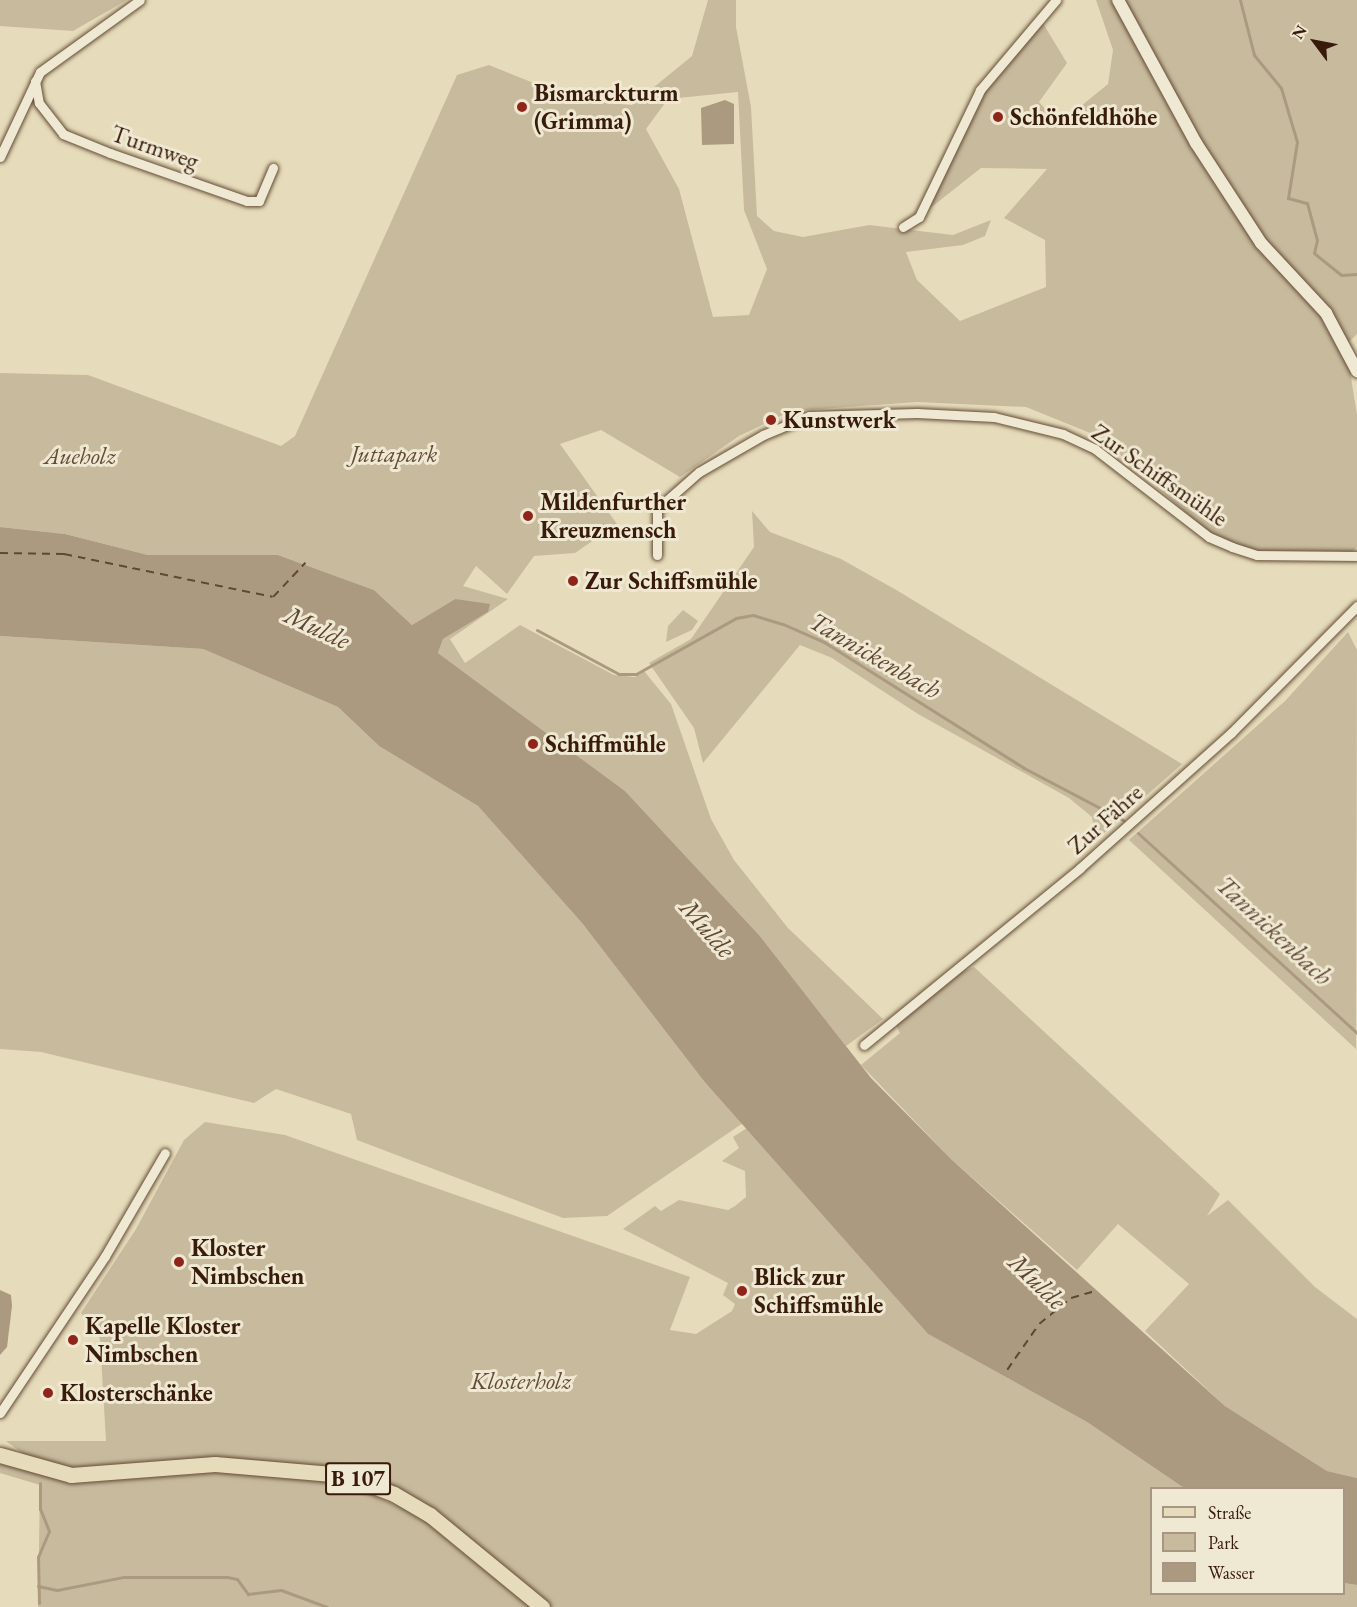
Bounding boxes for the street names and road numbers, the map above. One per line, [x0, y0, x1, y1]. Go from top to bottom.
street label: Turmweg [108, 119, 202, 175]
street label: Zur Schiffsmühle [1086, 417, 1234, 533]
street label: Zur Fähre [1062, 778, 1148, 860]
road number: B 107 [325, 1460, 391, 1498]

